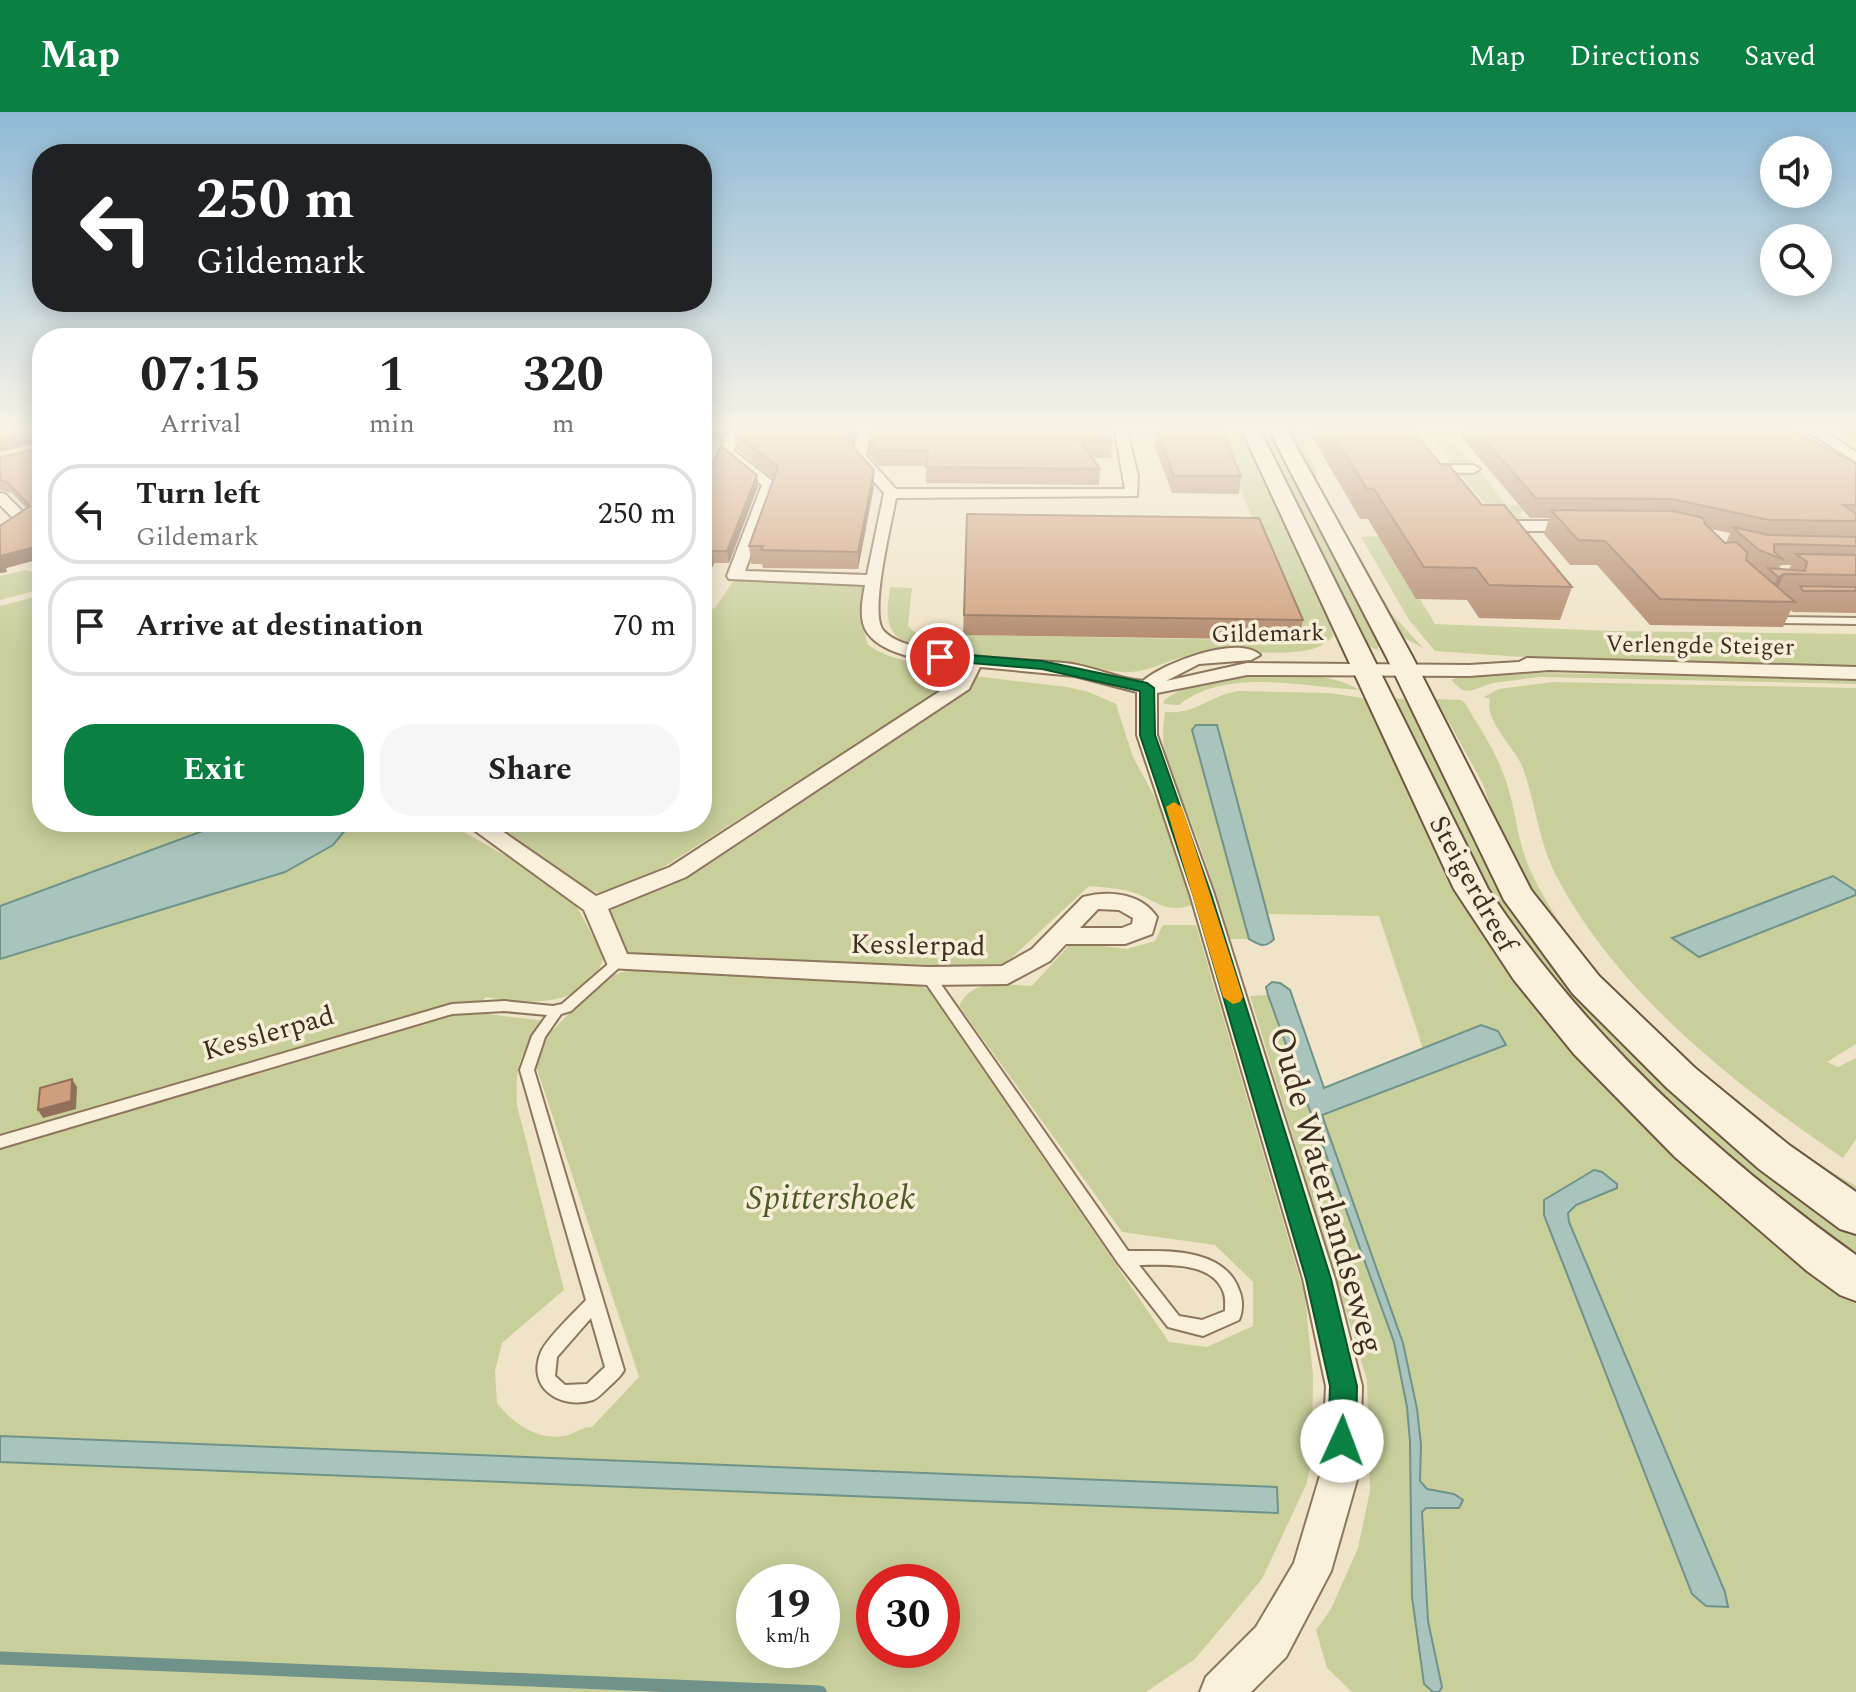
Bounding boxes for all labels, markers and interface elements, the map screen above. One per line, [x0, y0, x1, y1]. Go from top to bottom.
text: Map [40, 27, 120, 85]
text: Map [1469, 35, 1526, 78]
text: Directions [1570, 35, 1700, 78]
text: Saved [1744, 35, 1816, 78]
map controls [1760, 136, 1832, 296]
button: sound [1760, 136, 1832, 208]
text: 250 m [196, 158, 355, 243]
icon: left [64, 176, 168, 280]
button: search [1760, 224, 1832, 296]
text: Gildemark [196, 235, 366, 290]
text: 07:15 [140, 339, 261, 412]
text: 1 [378, 339, 405, 412]
text: 320 [523, 339, 604, 412]
text: Arrival [160, 404, 241, 444]
text: min [369, 404, 415, 444]
text: m [552, 404, 574, 444]
text: Turn left [136, 471, 261, 517]
text: 250 m [598, 491, 676, 537]
icon: left [68, 492, 112, 536]
text: Gildemark [136, 517, 259, 557]
text: Arrive at destination [136, 603, 423, 649]
text: 70 m [613, 603, 676, 649]
icon: arrive [68, 604, 112, 648]
street label: Gildemark [1211, 615, 1325, 653]
pin [906, 623, 974, 691]
street label: Verlengde Steiger [1605, 626, 1795, 666]
icon: arrive [918, 635, 962, 679]
button: Exit [64, 724, 364, 816]
button: Share [380, 724, 680, 816]
street label: Steigerdreef [1417, 807, 1529, 962]
street label: Kesslerpad [850, 923, 986, 968]
street label: Kesslerpad [197, 994, 339, 1073]
street label: Oude Waterlandseweg [1254, 1020, 1398, 1361]
park label: Spittershoek [747, 1173, 916, 1225]
position arrow [1300, 1399, 1384, 1483]
speed limit sign: 30 [856, 1564, 960, 1668]
text: 19 [766, 1575, 810, 1636]
text: km/h [766, 1621, 811, 1651]

